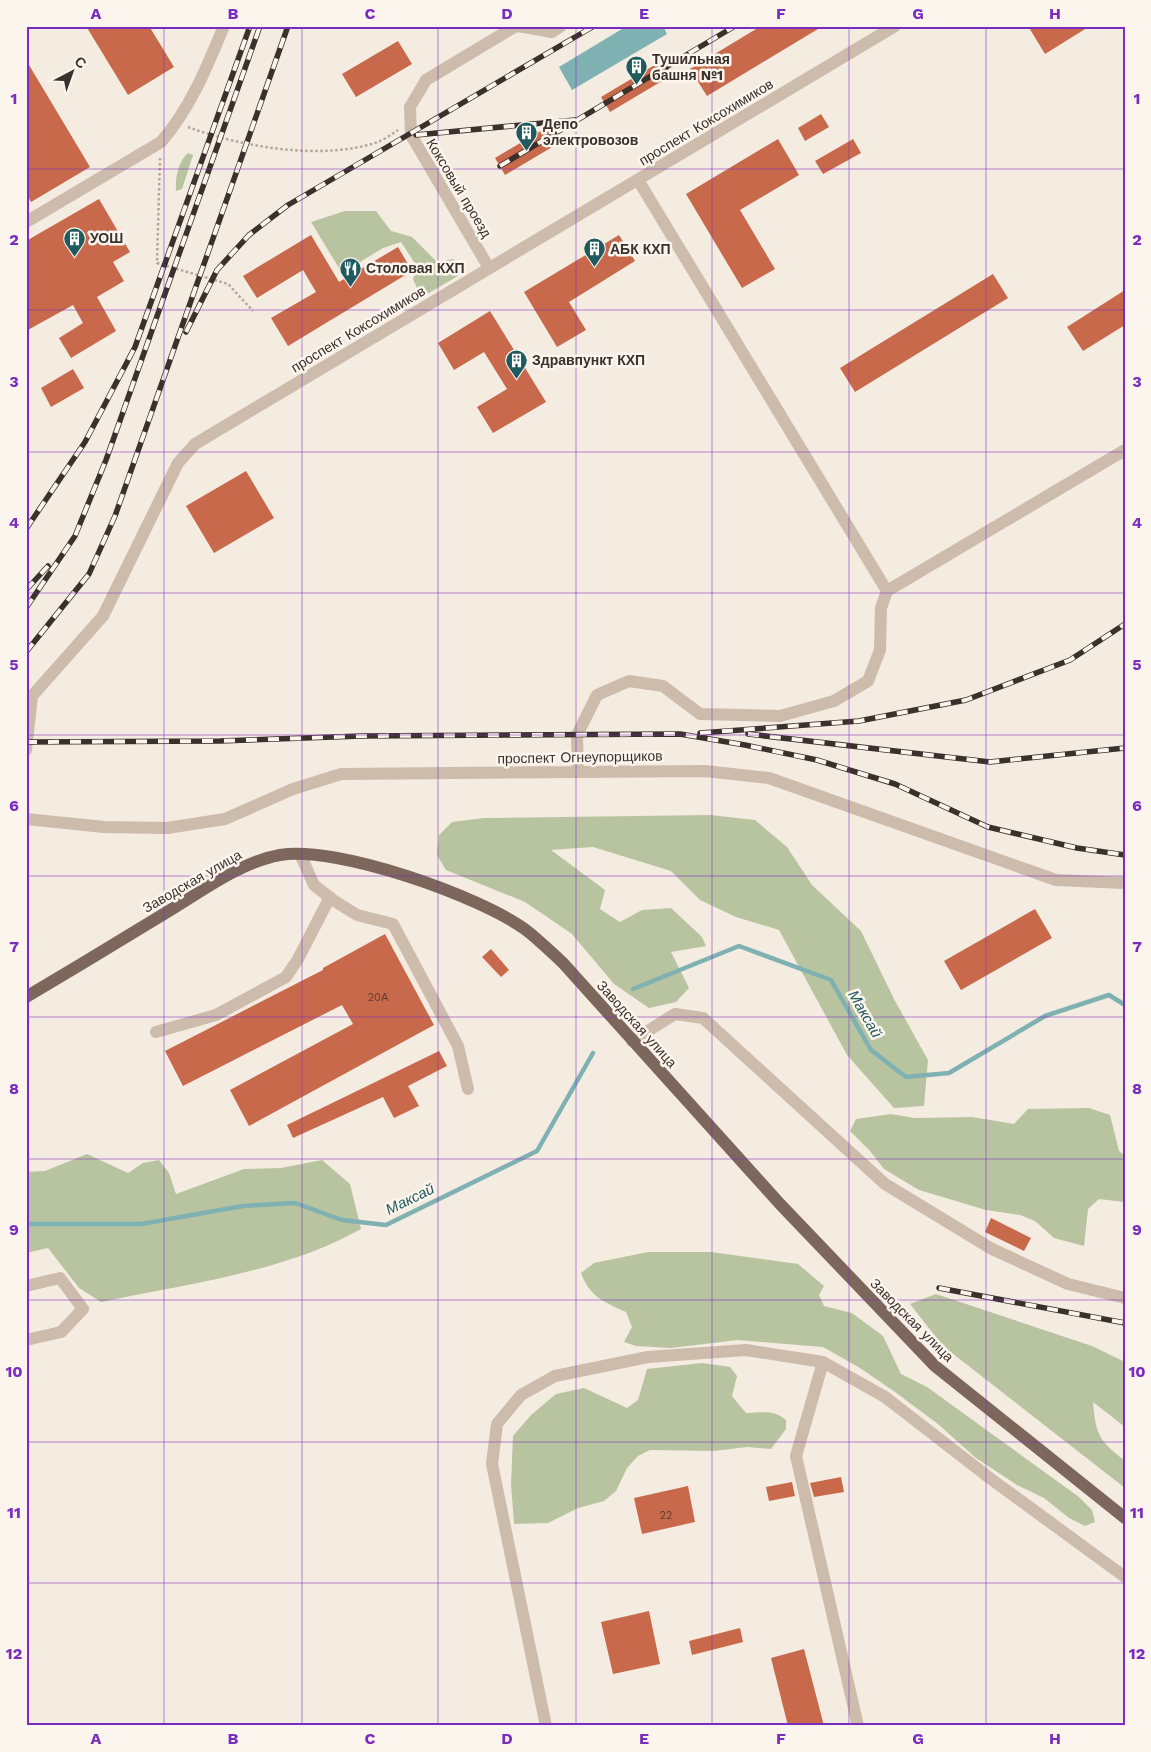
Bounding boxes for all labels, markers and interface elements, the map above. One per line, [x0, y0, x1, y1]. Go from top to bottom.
text: A [91, 4, 102, 23]
text: B [228, 4, 239, 23]
text: C [365, 4, 376, 23]
text: D [501, 4, 513, 23]
text: E [639, 4, 649, 23]
text: F [776, 4, 786, 23]
text: G [912, 4, 924, 23]
text: H [1049, 4, 1061, 23]
north arrow [48, 48, 98, 98]
place label: Тушильная башня №1 [652, 51, 730, 83]
text: С [71, 53, 90, 72]
building icon: Тушильная башня №1 [624, 55, 648, 86]
street label: проспект Коксохимиков [636, 76, 776, 168]
text: 1 [11, 89, 17, 108]
text: 1 [1134, 89, 1140, 108]
place label: Депо электровозов [543, 116, 639, 148]
building icon: Депо электровозов [515, 120, 539, 151]
street label: Коксовый проезд [423, 136, 495, 240]
building icon: УОШ [62, 226, 86, 257]
text: 2 [9, 230, 19, 249]
place label: УОШ [90, 230, 123, 246]
text: 2 [1132, 230, 1142, 249]
building icon: АБК КХП [582, 237, 606, 268]
place label: АБК КХП [610, 241, 671, 257]
restaurant icon: Столовая КХП [338, 256, 362, 287]
place label: Столовая КХП [366, 260, 465, 276]
street label: проспект Коксохимиков [288, 283, 428, 375]
building icon: Здравпункт КХП [504, 348, 528, 379]
place label: Здравпункт КХП [532, 352, 645, 368]
text: 3 [9, 372, 19, 391]
text: 3 [1132, 372, 1142, 391]
text: 4 [9, 513, 19, 532]
text: 4 [1132, 513, 1142, 532]
text: 5 [9, 655, 19, 674]
text: 5 [1132, 655, 1142, 674]
street label: проспект Огнеупорщиков [497, 748, 663, 766]
text: 6 [9, 796, 19, 815]
text: 6 [1132, 796, 1142, 815]
street label: Заводская улица [140, 846, 244, 916]
text: 7 [9, 937, 19, 956]
text: 7 [1132, 937, 1142, 956]
street label: Заводская улица [594, 977, 680, 1071]
water label: Максай [844, 987, 886, 1042]
house number: 20А [368, 991, 389, 1004]
text: 8 [9, 1079, 19, 1098]
text: 8 [1132, 1079, 1142, 1098]
water label: Максай [383, 1179, 438, 1219]
text: 9 [9, 1220, 19, 1239]
text: 9 [1132, 1220, 1142, 1239]
street label: Заводская улица [867, 1275, 957, 1365]
text: 10 [5, 1362, 23, 1381]
text: 10 [1128, 1362, 1146, 1381]
text: 11 [7, 1503, 21, 1522]
text: 11 [1130, 1503, 1144, 1522]
house number: 22 [660, 1509, 672, 1522]
text: 12 [6, 1644, 22, 1663]
text: 12 [1129, 1644, 1145, 1663]
text: A [91, 1729, 102, 1748]
text: B [228, 1729, 239, 1748]
text: C [365, 1729, 376, 1748]
text: D [501, 1729, 513, 1748]
text: E [639, 1729, 649, 1748]
text: F [776, 1729, 786, 1748]
text: G [912, 1729, 924, 1748]
text: H [1049, 1729, 1061, 1748]

